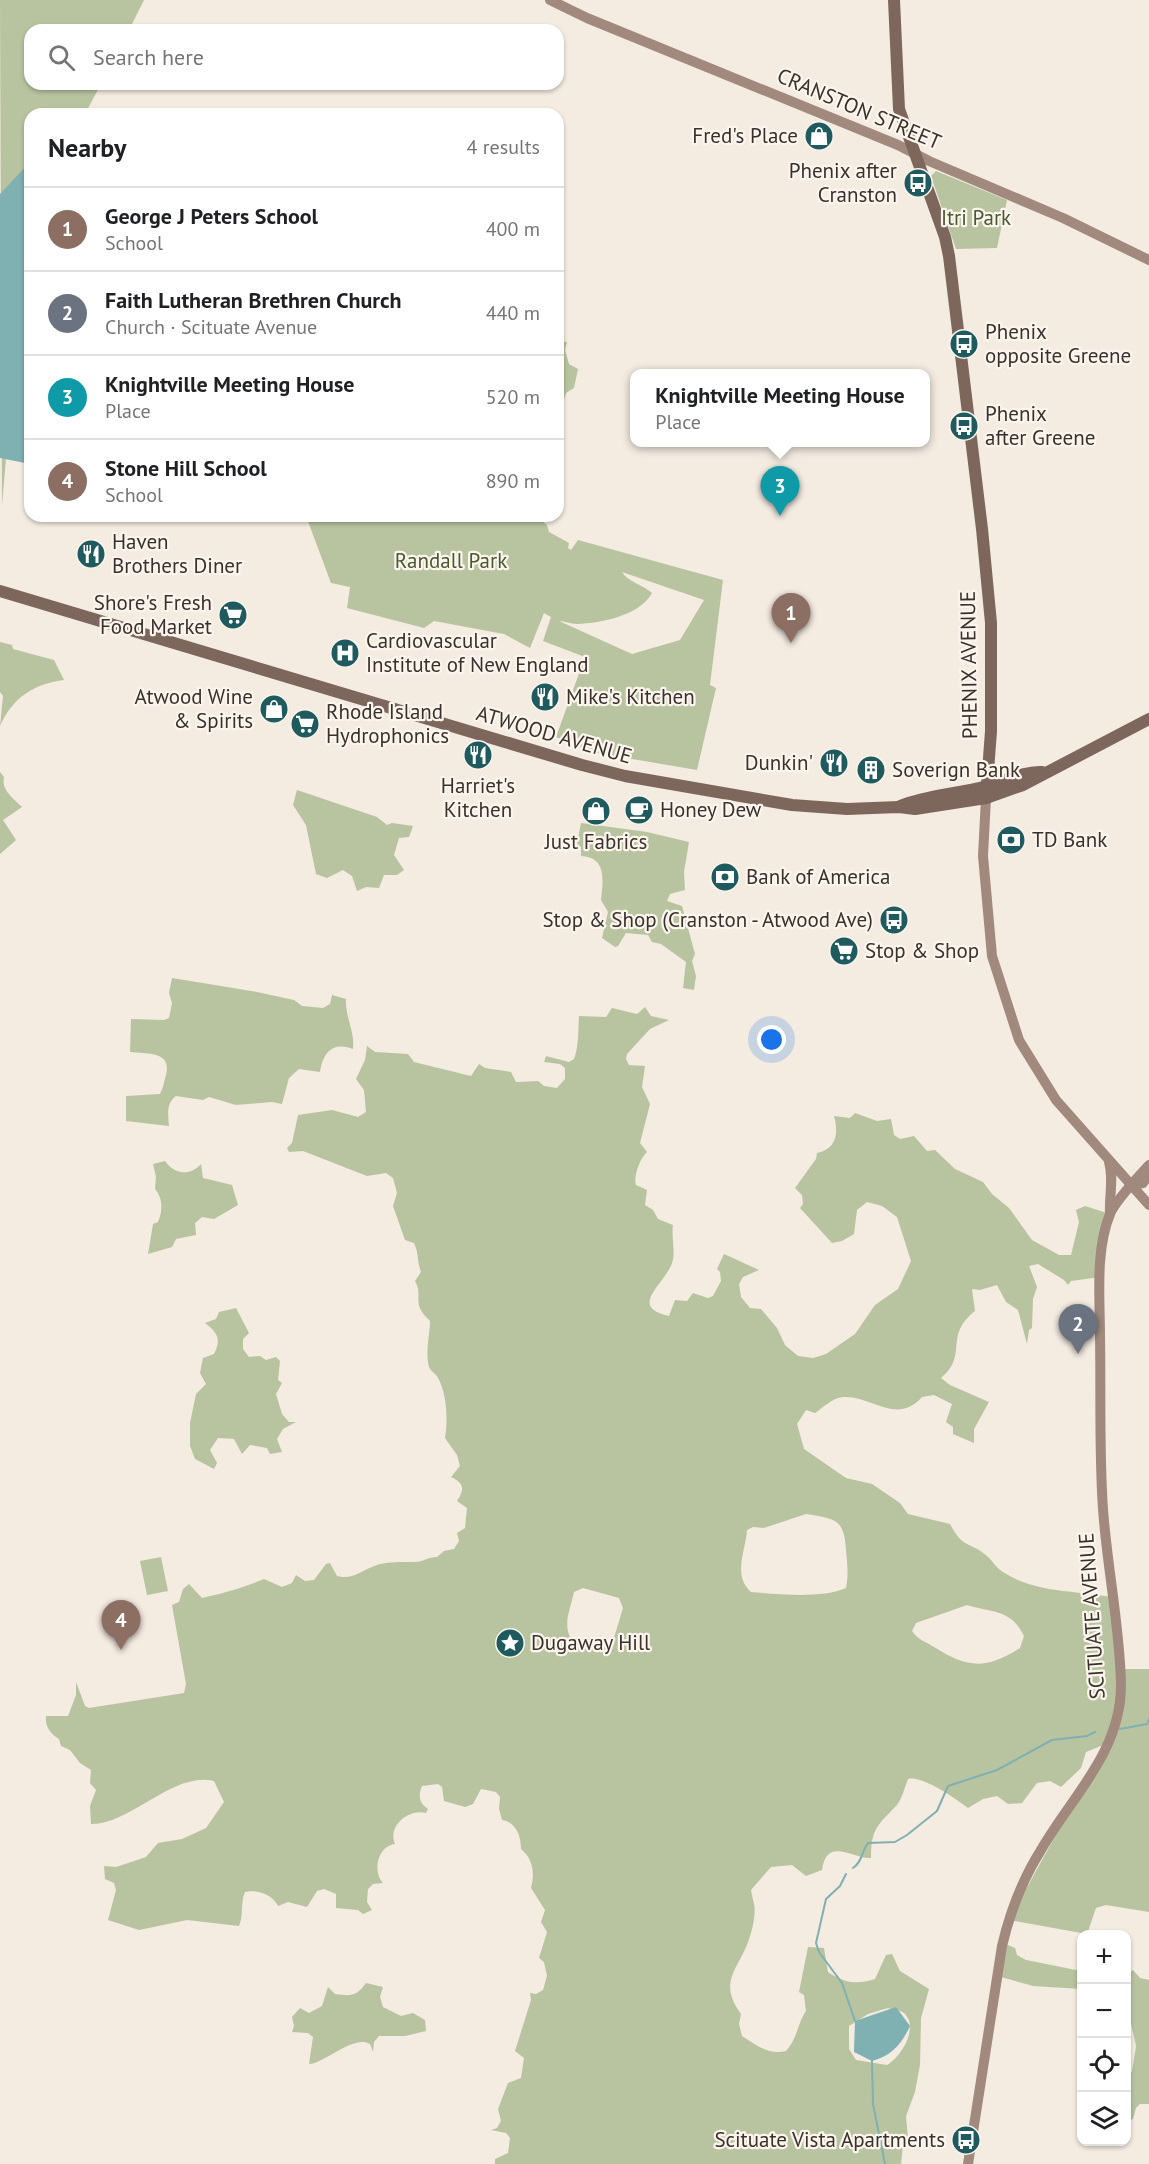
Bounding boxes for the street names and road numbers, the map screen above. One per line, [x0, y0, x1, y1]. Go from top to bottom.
street label: CRANSTON STREET [773, 62, 946, 155]
street label: PHENIX AVENUE [954, 591, 983, 739]
street label: ATWOOD AVENUE [473, 699, 635, 770]
street label: SCITUATE AVENUE [1072, 1532, 1111, 1700]

